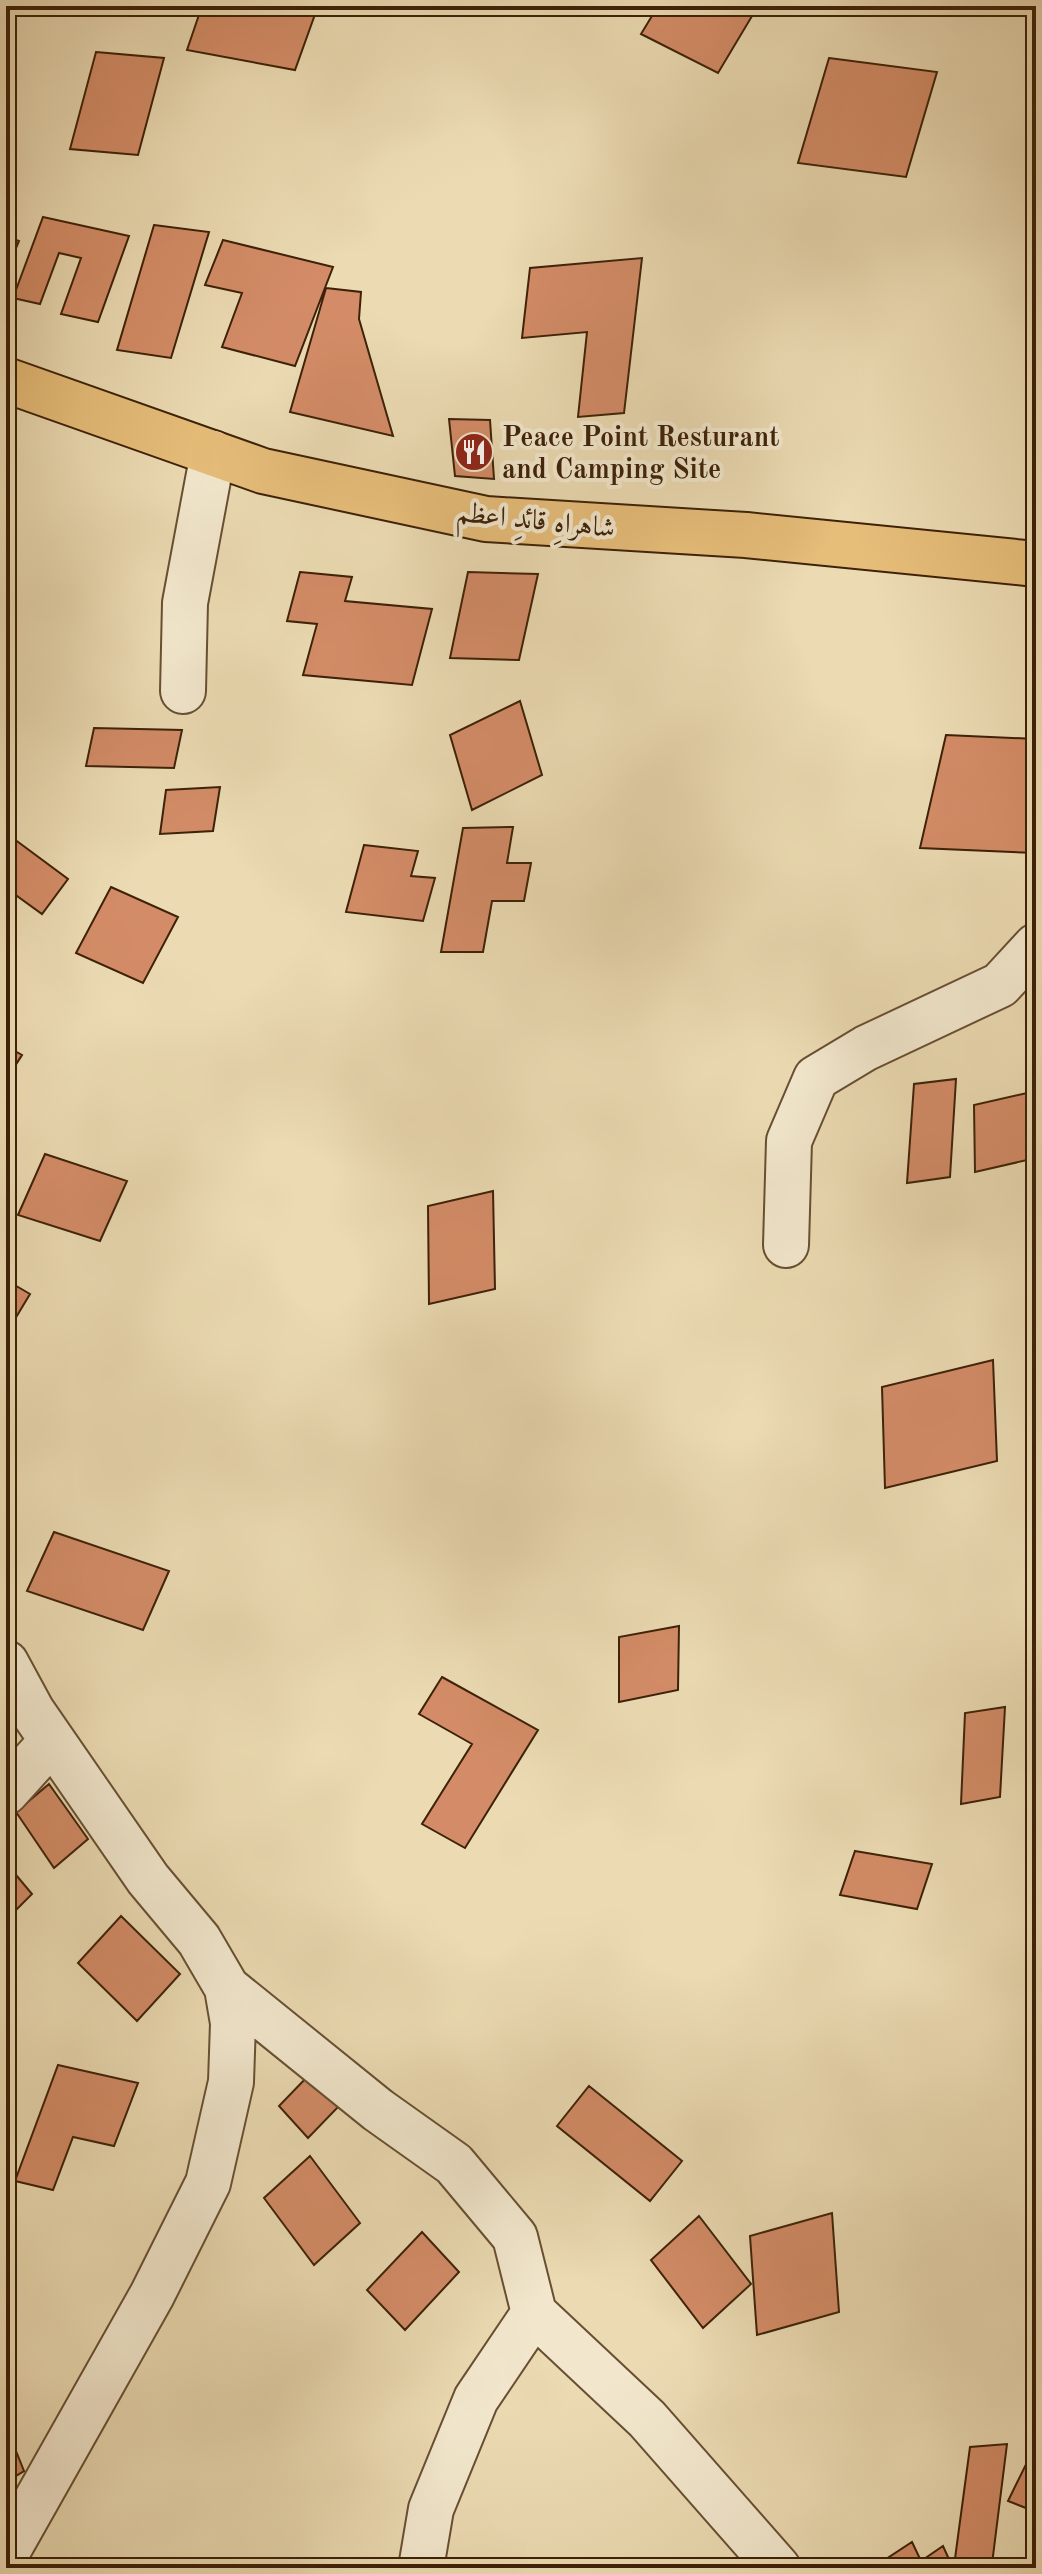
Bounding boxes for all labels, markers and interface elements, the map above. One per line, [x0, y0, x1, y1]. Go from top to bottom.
place label: Peace Point Resturant and Camping Site [502, 425, 779, 485]
restaurant icon: Peace Point Resturant and Camping Site [453, 431, 495, 473]
street label: شاہراہِ قائدِ اعظم [454, 500, 616, 554]

